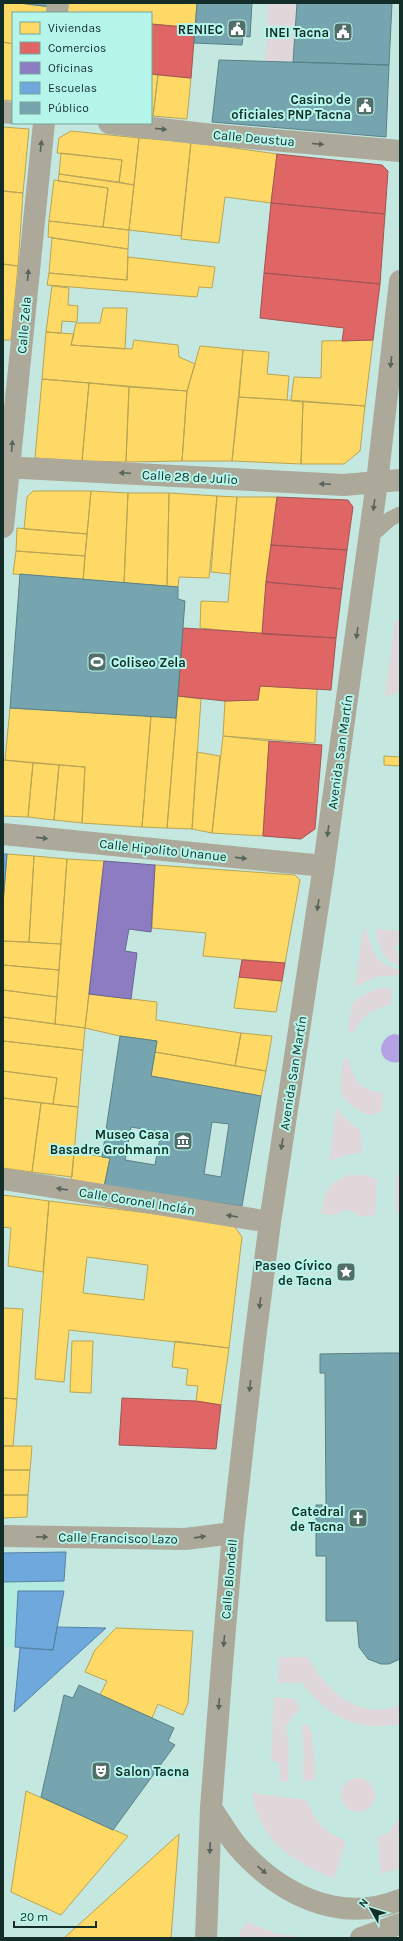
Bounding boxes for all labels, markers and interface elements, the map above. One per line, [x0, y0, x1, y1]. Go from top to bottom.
legend [12, 12, 152, 124]
public building icon: RENIEC [226, 18, 248, 40]
text: Viviendas [48, 21, 101, 35]
public building icon: INEI Tacna [332, 21, 354, 43]
place label: RENIEC [178, 22, 223, 37]
place label: INEI Tacna [265, 25, 329, 40]
text: Comercios [48, 41, 106, 55]
text: Oficinas [48, 61, 93, 75]
text: Escuelas [48, 81, 97, 95]
place label: Casino de oficiales PNP Tacna [231, 92, 351, 122]
public building icon: Casino de oficiales PNP Tacna [354, 95, 376, 117]
text: Público [48, 101, 89, 115]
one-way arrow [155, 126, 167, 132]
street label: Calle Deustua [212, 127, 296, 149]
one-way arrow [38, 140, 44, 152]
one-way arrow [312, 141, 325, 148]
one-way arrow [25, 269, 32, 281]
street label: Calle Zela [14, 296, 34, 354]
one-way arrow [388, 356, 394, 368]
one-way arrow [9, 440, 15, 452]
street label: Calle 28 de Julio [142, 467, 238, 487]
one-way arrow [119, 470, 131, 477]
one-way arrow [319, 481, 331, 488]
one-way arrow [371, 499, 377, 511]
one-way arrow [353, 627, 360, 640]
sports icon: Coliseo Zela [86, 651, 108, 673]
place label: Coliseo Zela [111, 655, 186, 670]
street label: Avenida San Martín [325, 694, 355, 810]
one-way arrow [325, 825, 331, 838]
one-way arrow [36, 834, 48, 841]
street label: Calle Hipolito Unanue [99, 836, 228, 864]
one-way arrow [235, 854, 247, 861]
one-way arrow [315, 899, 321, 911]
street label: Avenida San Martín [277, 1015, 309, 1131]
place label: Museo Casa Basadre Grohmann [50, 1127, 169, 1157]
museum icon: Museo Casa Basadre Grohmann [172, 1130, 194, 1152]
one-way arrow [279, 1138, 285, 1150]
street label: Calle Coronel Inclán [78, 1184, 196, 1218]
one-way arrow [56, 1186, 68, 1192]
one-way arrow [226, 1213, 238, 1219]
place label: Paseo Cívico de Tacna [255, 1258, 332, 1288]
place icon: Paseo Cívico de Tacna [335, 1261, 357, 1283]
one-way arrow [257, 1297, 263, 1309]
one-way arrow [247, 1380, 253, 1392]
place label: Catedral de Tacna [290, 1504, 344, 1534]
church icon: Catedral de Tacna [347, 1507, 369, 1529]
street label: Calle Francisco Lazo [58, 1529, 178, 1547]
one-way arrow [36, 1534, 49, 1540]
one-way arrow [194, 1534, 206, 1540]
street label: Calle Blondell [218, 1538, 240, 1620]
one-way arrow [221, 1635, 227, 1647]
one-way arrow [215, 1698, 222, 1710]
theatre icon: Salon Tacna [90, 1760, 112, 1782]
place label: Salon Tacna [115, 1764, 189, 1779]
one-way arrow [207, 1842, 213, 1855]
one-way arrow [257, 1866, 268, 1875]
north arrow [351, 1889, 391, 1929]
text: N [356, 1896, 371, 1910]
scale bar [14, 1903, 96, 1929]
text: 20 m [20, 1910, 48, 1924]

